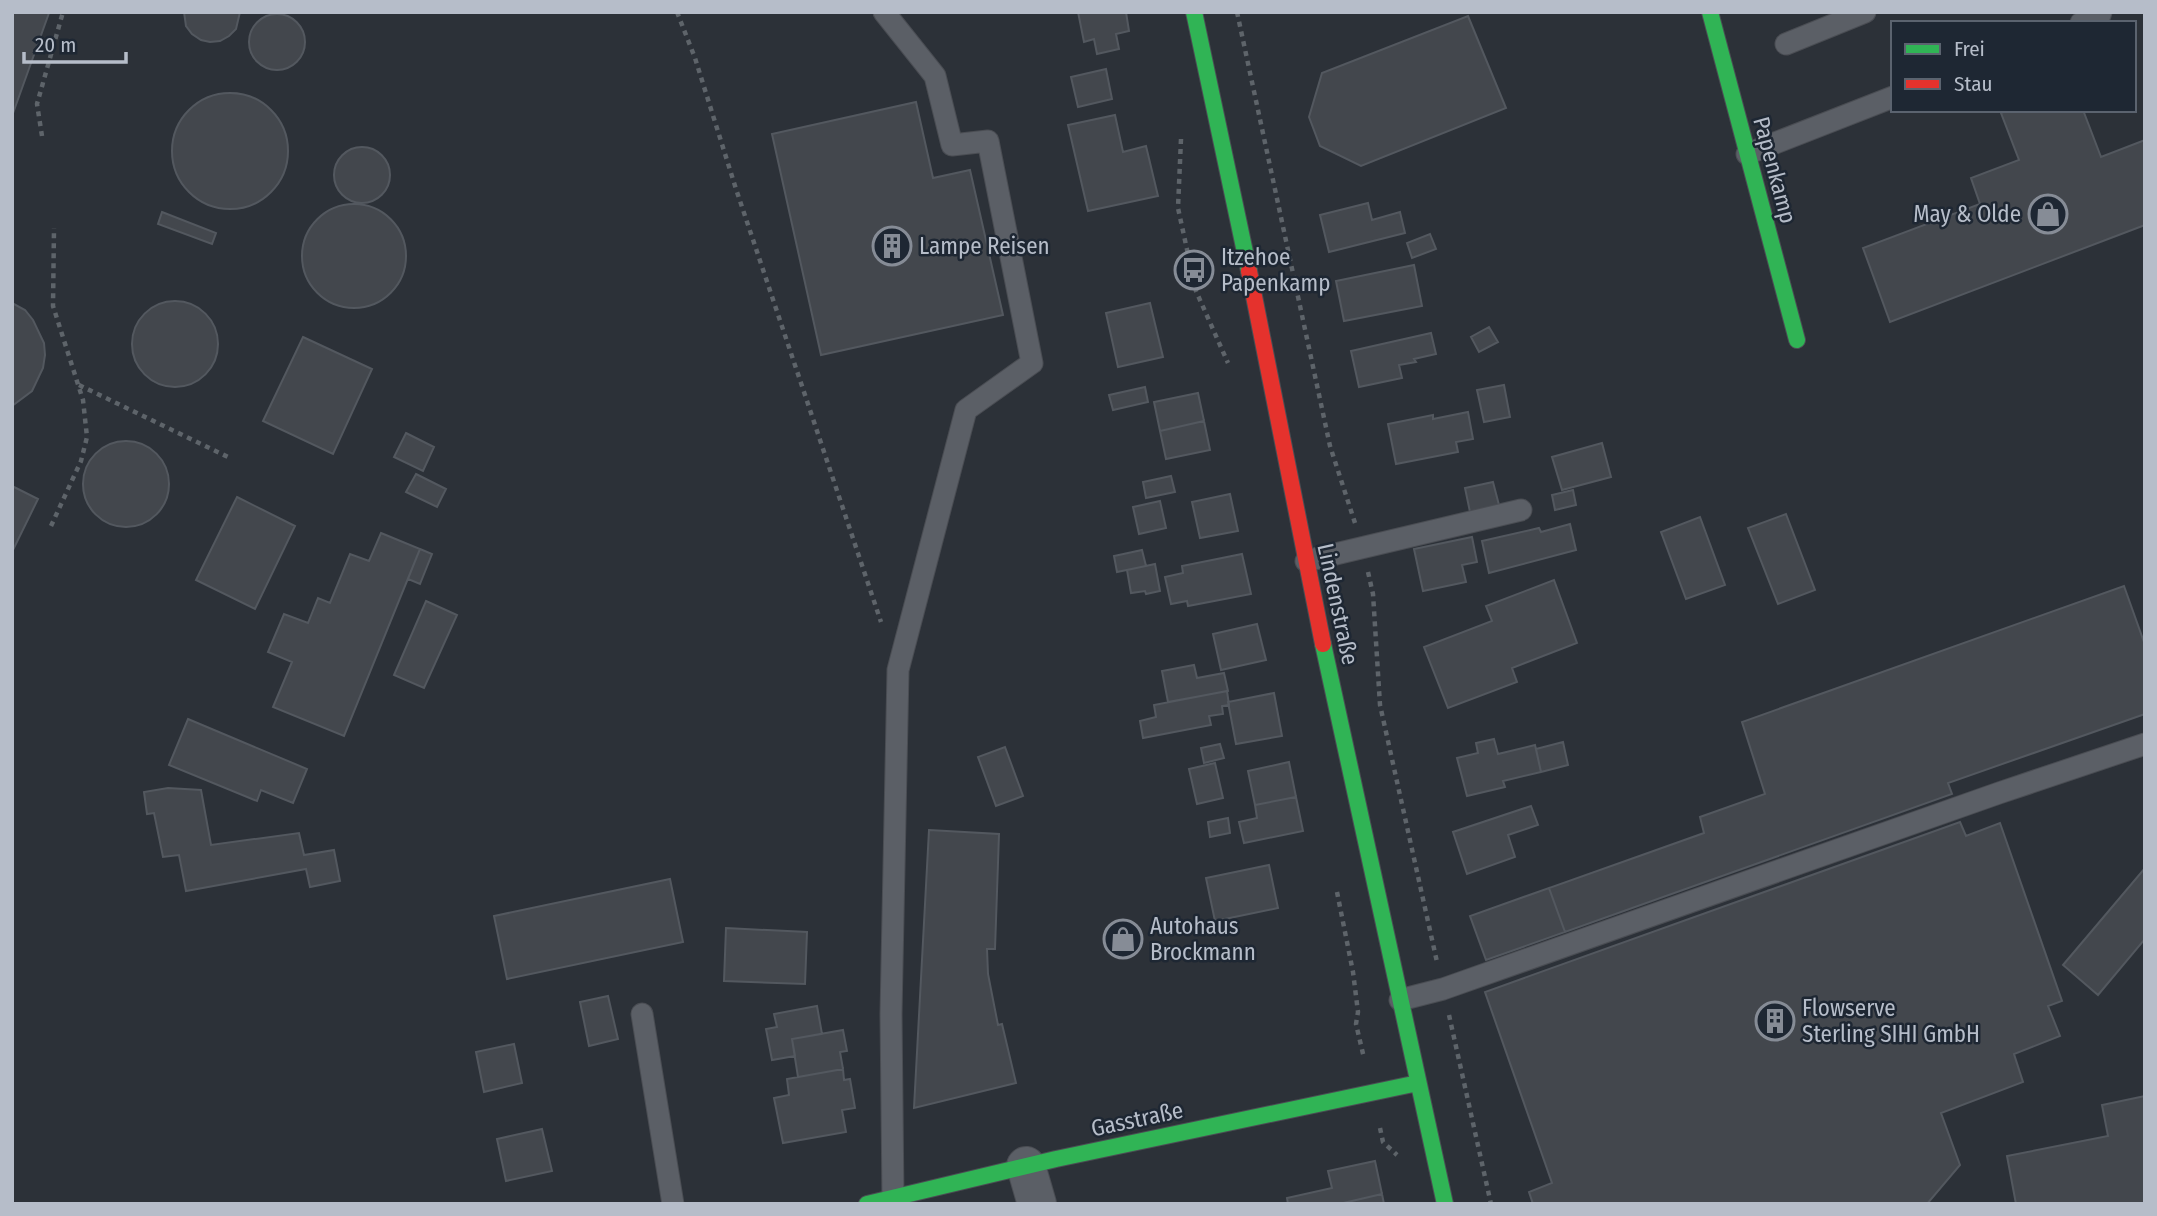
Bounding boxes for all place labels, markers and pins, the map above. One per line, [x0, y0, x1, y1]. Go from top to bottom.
shop icon: May & Olde [2027, 193, 2069, 235]
place label: May & Olde [1913, 200, 2021, 228]
building icon: Lampe Reisen [871, 225, 913, 267]
place label: Lampe Reisen [919, 232, 1050, 260]
place label: Itzehoe Papenkamp [1221, 243, 1330, 297]
bus stop icon: Itzehoe Papenkamp [1173, 249, 1215, 291]
place label: Autohaus Brockmann [1150, 912, 1256, 966]
shop icon: Autohaus Brockmann [1102, 918, 1144, 960]
place label: Flowserve Sterling SIHI GmbH [1802, 994, 1980, 1048]
building icon: Flowserve Sterling SIHI GmbH [1754, 1000, 1796, 1042]

